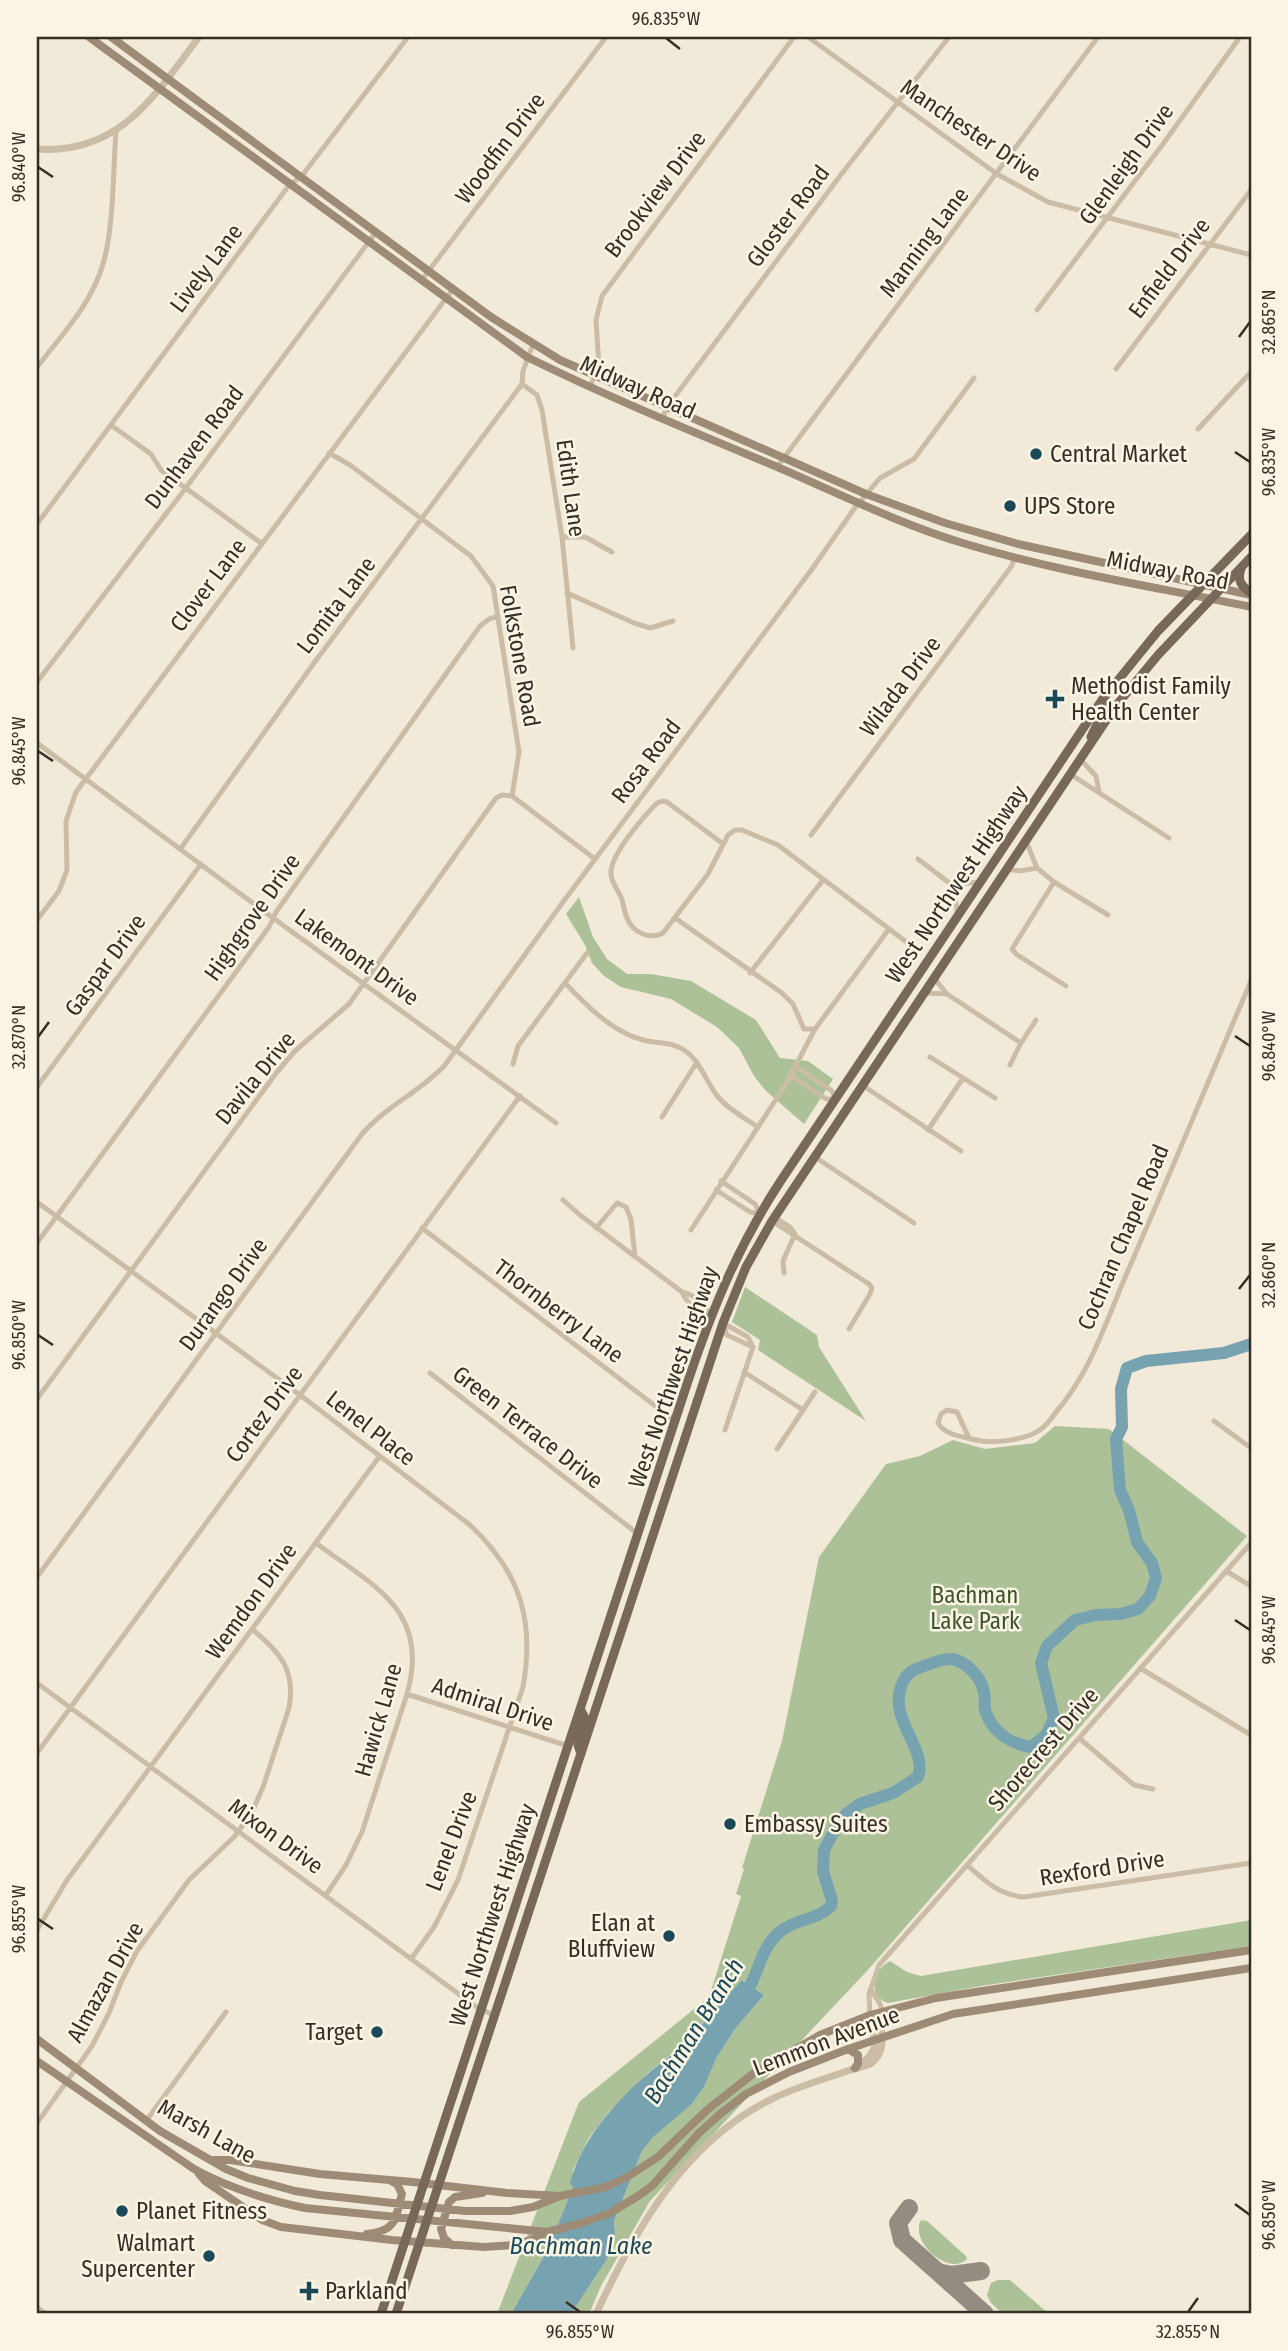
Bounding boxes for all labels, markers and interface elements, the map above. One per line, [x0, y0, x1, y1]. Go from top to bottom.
text: 96.835°W [632, 8, 701, 30]
street label: Manchester Drive [895, 73, 1047, 187]
street label: Woodfin Drive [449, 87, 551, 209]
street label: Glenleigh Drive [1073, 98, 1179, 230]
street label: Brookview Drive [598, 125, 712, 263]
text: 96.840°W [8, 131, 30, 202]
street label: Gloster Road [740, 159, 836, 273]
street label: Manning Lane [873, 181, 975, 303]
street label: Enfield Drive [1122, 212, 1216, 324]
street label: Lively Lane [164, 218, 248, 318]
text: 32.865°N [1258, 289, 1280, 355]
street label: Midway Road [576, 349, 700, 425]
street label: Dunhaven Road [139, 380, 249, 514]
text: 96.835°W [1258, 427, 1280, 496]
street label: Edith Lane [550, 437, 592, 539]
place label: Central Market [1050, 440, 1188, 468]
marker: Central Market [1028, 446, 1044, 462]
place label: UPS Store [1024, 492, 1115, 520]
marker: UPS Store [1002, 498, 1018, 514]
street label: Clover Lane [164, 533, 252, 637]
street label: Midway Road [1105, 544, 1231, 596]
street label: Lomita Lane [290, 551, 382, 659]
street label: Folkstone Road [494, 583, 546, 729]
street label: Wilada Drive [853, 630, 947, 742]
place label: Methodist Family Health Center [1071, 672, 1232, 726]
marker: Methodist Family Health Center [1045, 689, 1065, 709]
street label: Rosa Road [605, 713, 687, 809]
text: 96.845°W [8, 716, 30, 786]
street label: West Northwest Highway [879, 779, 1033, 988]
street label: Highgrove Drive [198, 848, 306, 986]
street label: Lakemont Drive [289, 903, 425, 1011]
street label: Gaspar Drive [59, 908, 151, 1022]
text: 32.870°N [8, 1005, 30, 1069]
text: 96.840°W [1258, 1010, 1280, 1081]
street label: Davila Drive [209, 1026, 301, 1130]
street label: Cochran Chapel Road [1071, 1140, 1175, 1334]
street label: Durango Drive [173, 1232, 273, 1356]
text: 32.860°N [1258, 1242, 1280, 1308]
street label: Thornberry Lane [489, 1253, 629, 1369]
street label: West Northwest Highway [622, 1262, 724, 1492]
text: 96.850°W [8, 1299, 30, 1370]
street label: Cortez Drive [219, 1360, 309, 1468]
street label: Green Terrace Drive [447, 1360, 609, 1494]
street label: Lenel Place [321, 1384, 421, 1472]
street label: Wemdon Drive [199, 1537, 303, 1665]
park label: Bachman Lake Park [930, 1581, 1020, 1635]
text: 96.845°W [1258, 1595, 1280, 1665]
street label: Hawick Lane [348, 1660, 408, 1780]
street label: Admiral Drive [429, 1671, 557, 1737]
street label: Shorecrest Drive [982, 1682, 1104, 1816]
street label: Lenel Drive [419, 1787, 483, 1895]
street label: Mixon Drive [223, 1792, 329, 1880]
street label: West Northwest Highway [443, 1799, 541, 2030]
place label: Embassy Suites [744, 1810, 888, 1838]
marker: Embassy Suites [722, 1816, 738, 1832]
street label: Rexford Drive [1038, 1844, 1166, 1892]
text: 96.855°W [8, 1884, 30, 1953]
place label: Elan at Bluffview [568, 1909, 655, 1963]
street label: Almazan Drive [60, 1917, 150, 2047]
marker: Elan at Bluffview [661, 1928, 677, 1944]
water label: Bachman Branch [638, 1953, 750, 2109]
street label: Lemmon Avenue [749, 2000, 903, 2082]
place label: Target [305, 2018, 363, 2046]
marker: Target [369, 2024, 385, 2040]
street label: Marsh Lane [153, 2093, 261, 2169]
text: 96.850°W [1258, 2179, 1280, 2250]
place label: Planet Fitness [136, 2197, 267, 2225]
marker: Planet Fitness [114, 2203, 130, 2219]
place label: Walmart Supercenter [81, 2229, 195, 2283]
water label: Bachman Lake [510, 2232, 653, 2260]
marker: Walmart Supercenter [201, 2248, 217, 2264]
place label: Parkland [325, 2277, 408, 2305]
marker: Parkland [299, 2281, 319, 2301]
text: 96.855°W [546, 2321, 615, 2343]
text: 32.855°N [1156, 2321, 1220, 2343]

